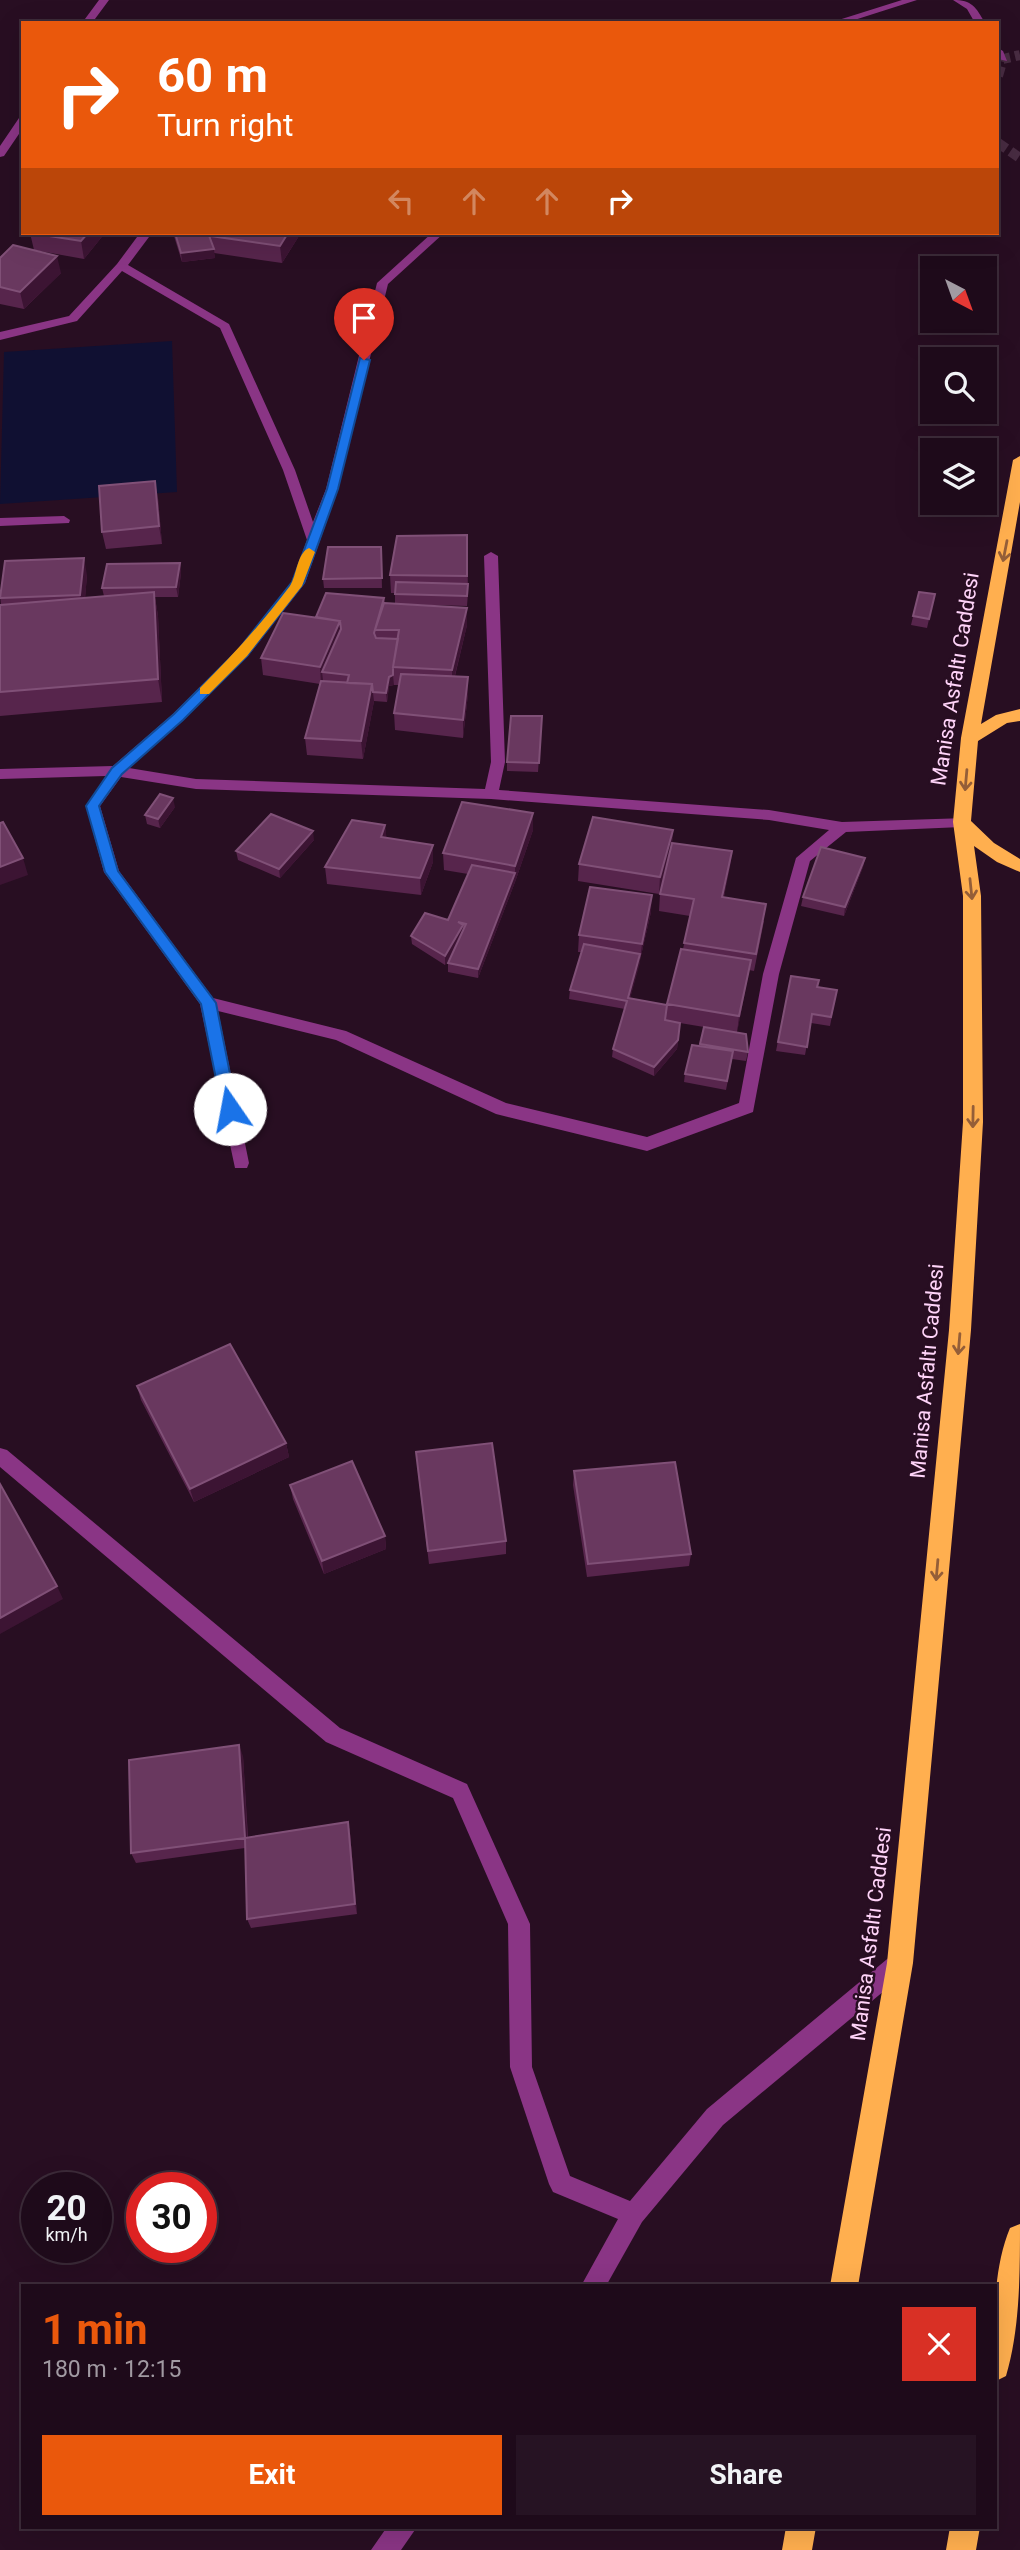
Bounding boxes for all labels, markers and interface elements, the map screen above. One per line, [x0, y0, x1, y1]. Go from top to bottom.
text: 60 m [157, 47, 268, 104]
icon: right [42, 49, 133, 140]
text: Turn right [157, 106, 293, 144]
icon: left [382, 182, 420, 220]
icon: ahead [455, 182, 493, 220]
icon: ahead [528, 182, 566, 220]
icon: right [601, 182, 639, 220]
north arrow [920, 256, 998, 332]
map controls [920, 256, 997, 515]
pin [334, 288, 394, 360]
icon: arrive [345, 299, 383, 337]
button: search [920, 347, 997, 424]
button: layers [920, 438, 997, 515]
one-way arrow [998, 539, 1011, 562]
street label: Manisa Asfaltı Caddesi [926, 571, 984, 787]
one-way arrow [959, 768, 972, 791]
one-way arrow [964, 877, 977, 900]
position arrow [193, 1072, 267, 1146]
one-way arrow [966, 1105, 979, 1128]
street label: Manisa Asfaltı Caddesi [906, 1263, 948, 1479]
one-way arrow [952, 1332, 965, 1355]
one-way arrow [931, 1558, 944, 1581]
street label: Manisa Asfaltı Caddesi [846, 1826, 896, 2042]
speed limit sign: 30 [126, 2172, 217, 2263]
text: 20 [46, 2188, 87, 2229]
text: km/h [45, 2224, 88, 2245]
text: 1 min [42, 2305, 148, 2354]
button: close [902, 2307, 976, 2381]
text: 180 m · 12:15 [42, 2356, 181, 2383]
button: Exit [42, 2435, 502, 2515]
button: Share [516, 2435, 976, 2515]

